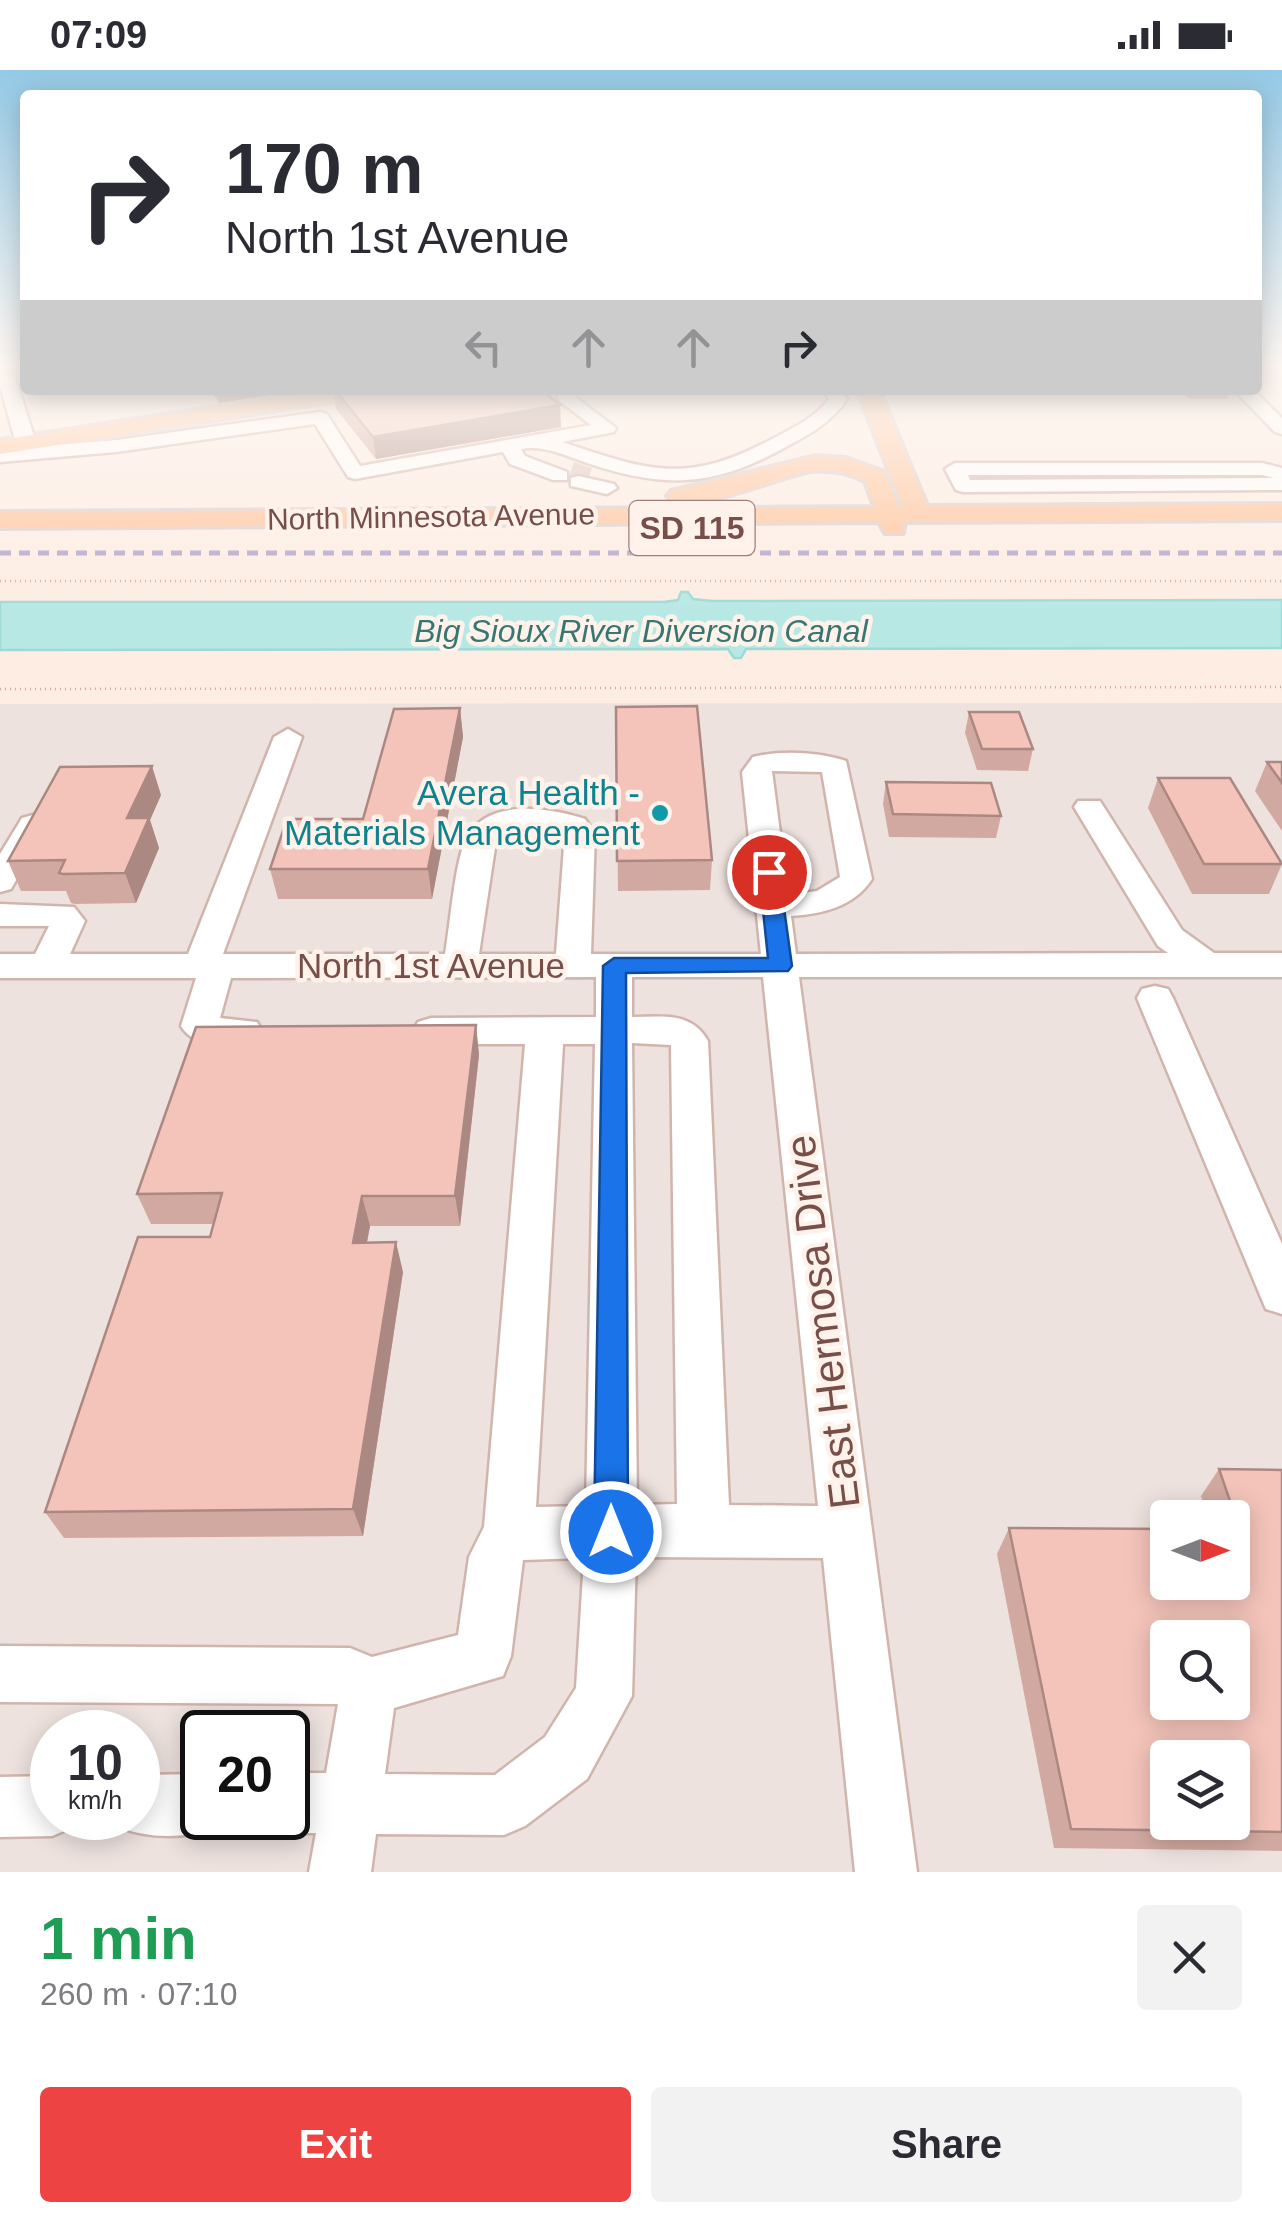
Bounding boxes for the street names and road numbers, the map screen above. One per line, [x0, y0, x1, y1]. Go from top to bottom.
street label: North Minnesota Avenue [267, 497, 595, 536]
road number: SD 115 [630, 501, 754, 555]
street label: North 1st Avenue [297, 946, 565, 985]
street label: East Hermosa Drive [776, 1133, 869, 1511]

